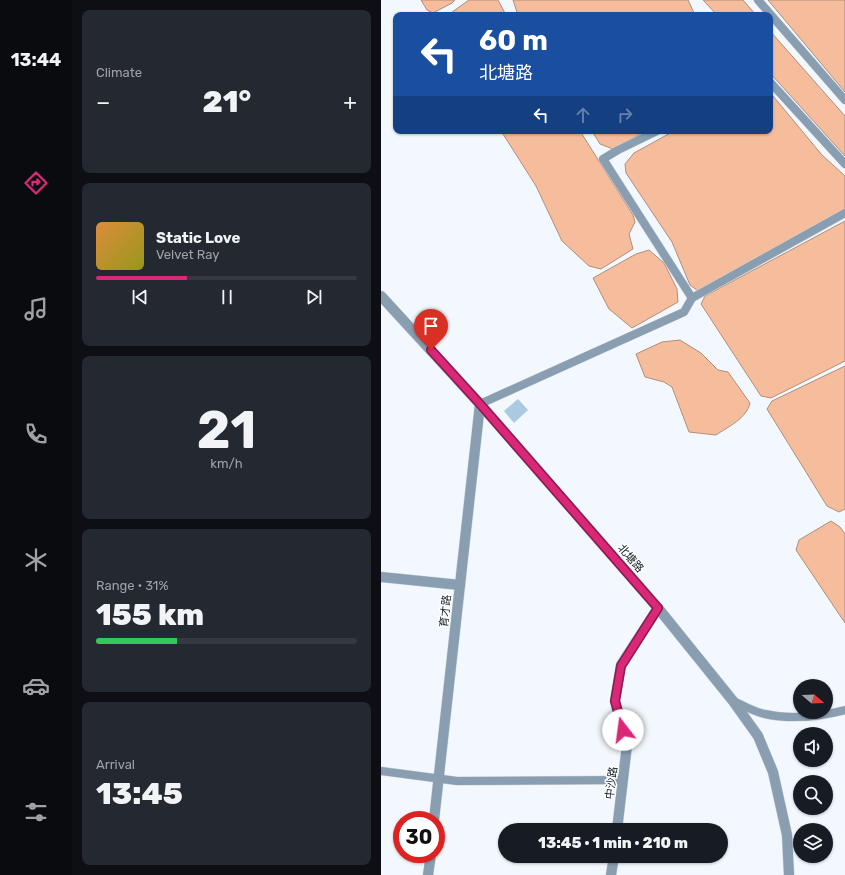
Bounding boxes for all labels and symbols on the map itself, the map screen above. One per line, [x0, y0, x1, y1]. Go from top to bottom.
pin [414, 309, 448, 350]
street label: 北塘路 [615, 542, 646, 575]
street label: 育才路 [437, 594, 454, 628]
north arrow [793, 679, 833, 719]
position arrow [602, 709, 644, 751]
street label: 中沙路 [603, 766, 620, 800]
speed limit sign: 30 [393, 811, 445, 863]

